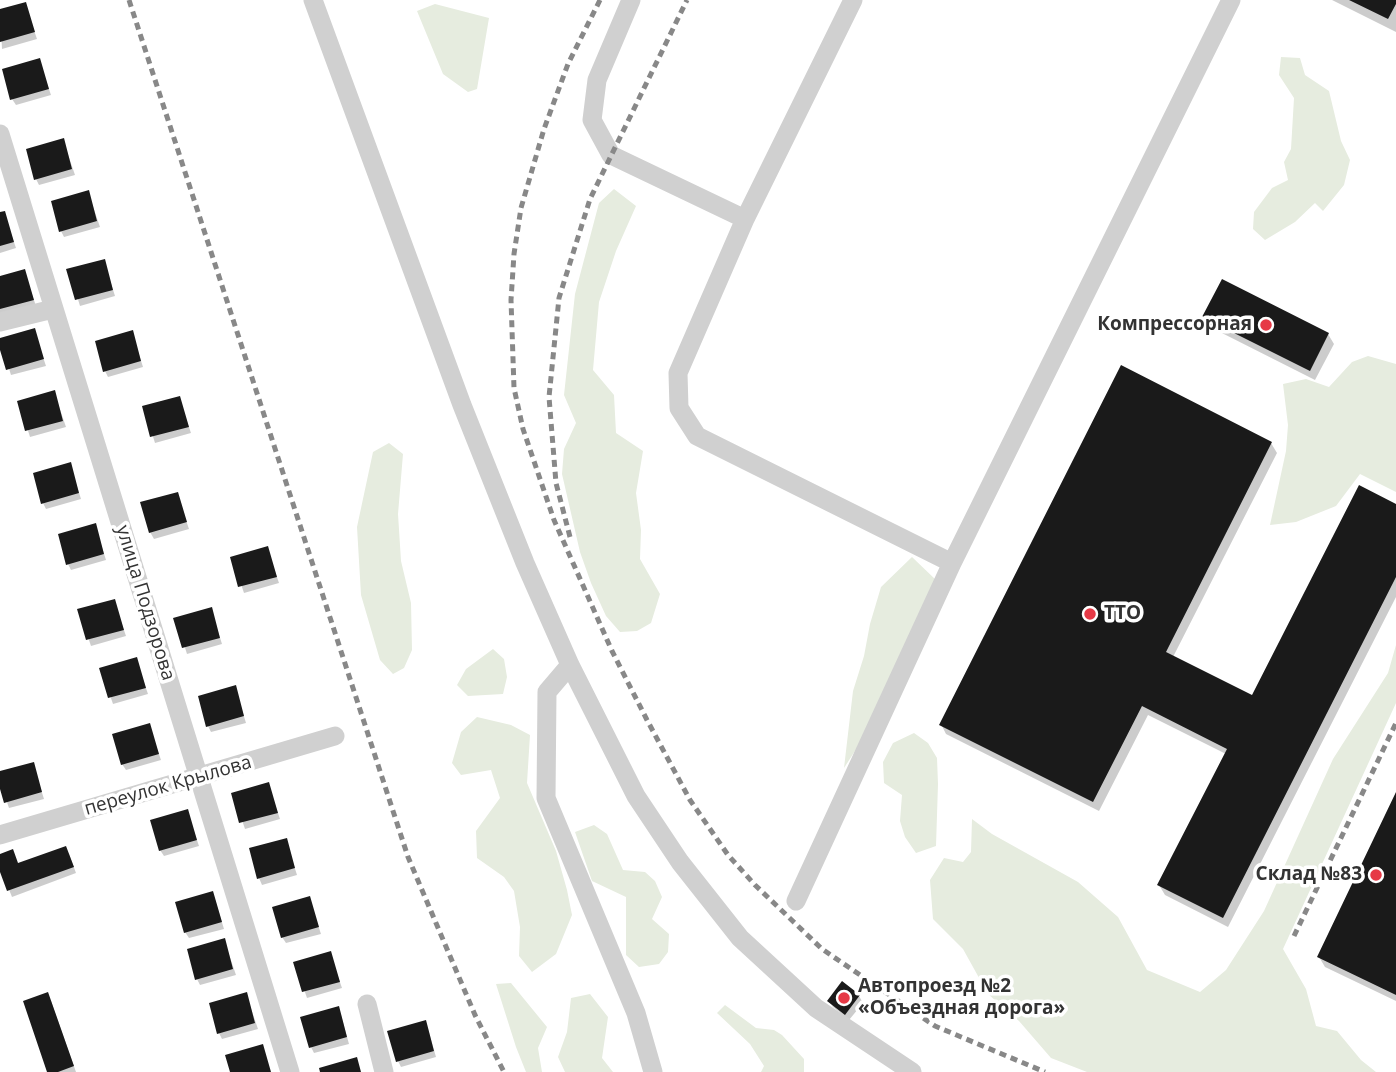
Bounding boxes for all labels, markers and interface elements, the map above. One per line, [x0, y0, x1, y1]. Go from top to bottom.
place label: Компрессорная [1097, 314, 1252, 336]
marker: Компрессорная [1258, 317, 1274, 333]
street label: улица Подзорова [111, 523, 179, 683]
place label: ТТО [1104, 603, 1141, 625]
marker: ТТО [1082, 606, 1098, 622]
street label: переулок Крылова [82, 751, 254, 821]
place label: Склад №83 [1256, 864, 1362, 886]
marker: Склад №83 [1368, 867, 1384, 883]
place label: Автопроезд №2 «Объездная дорога» [858, 976, 1065, 1020]
marker: Автопроезд №2 «Объездная дорога» [836, 990, 852, 1006]

